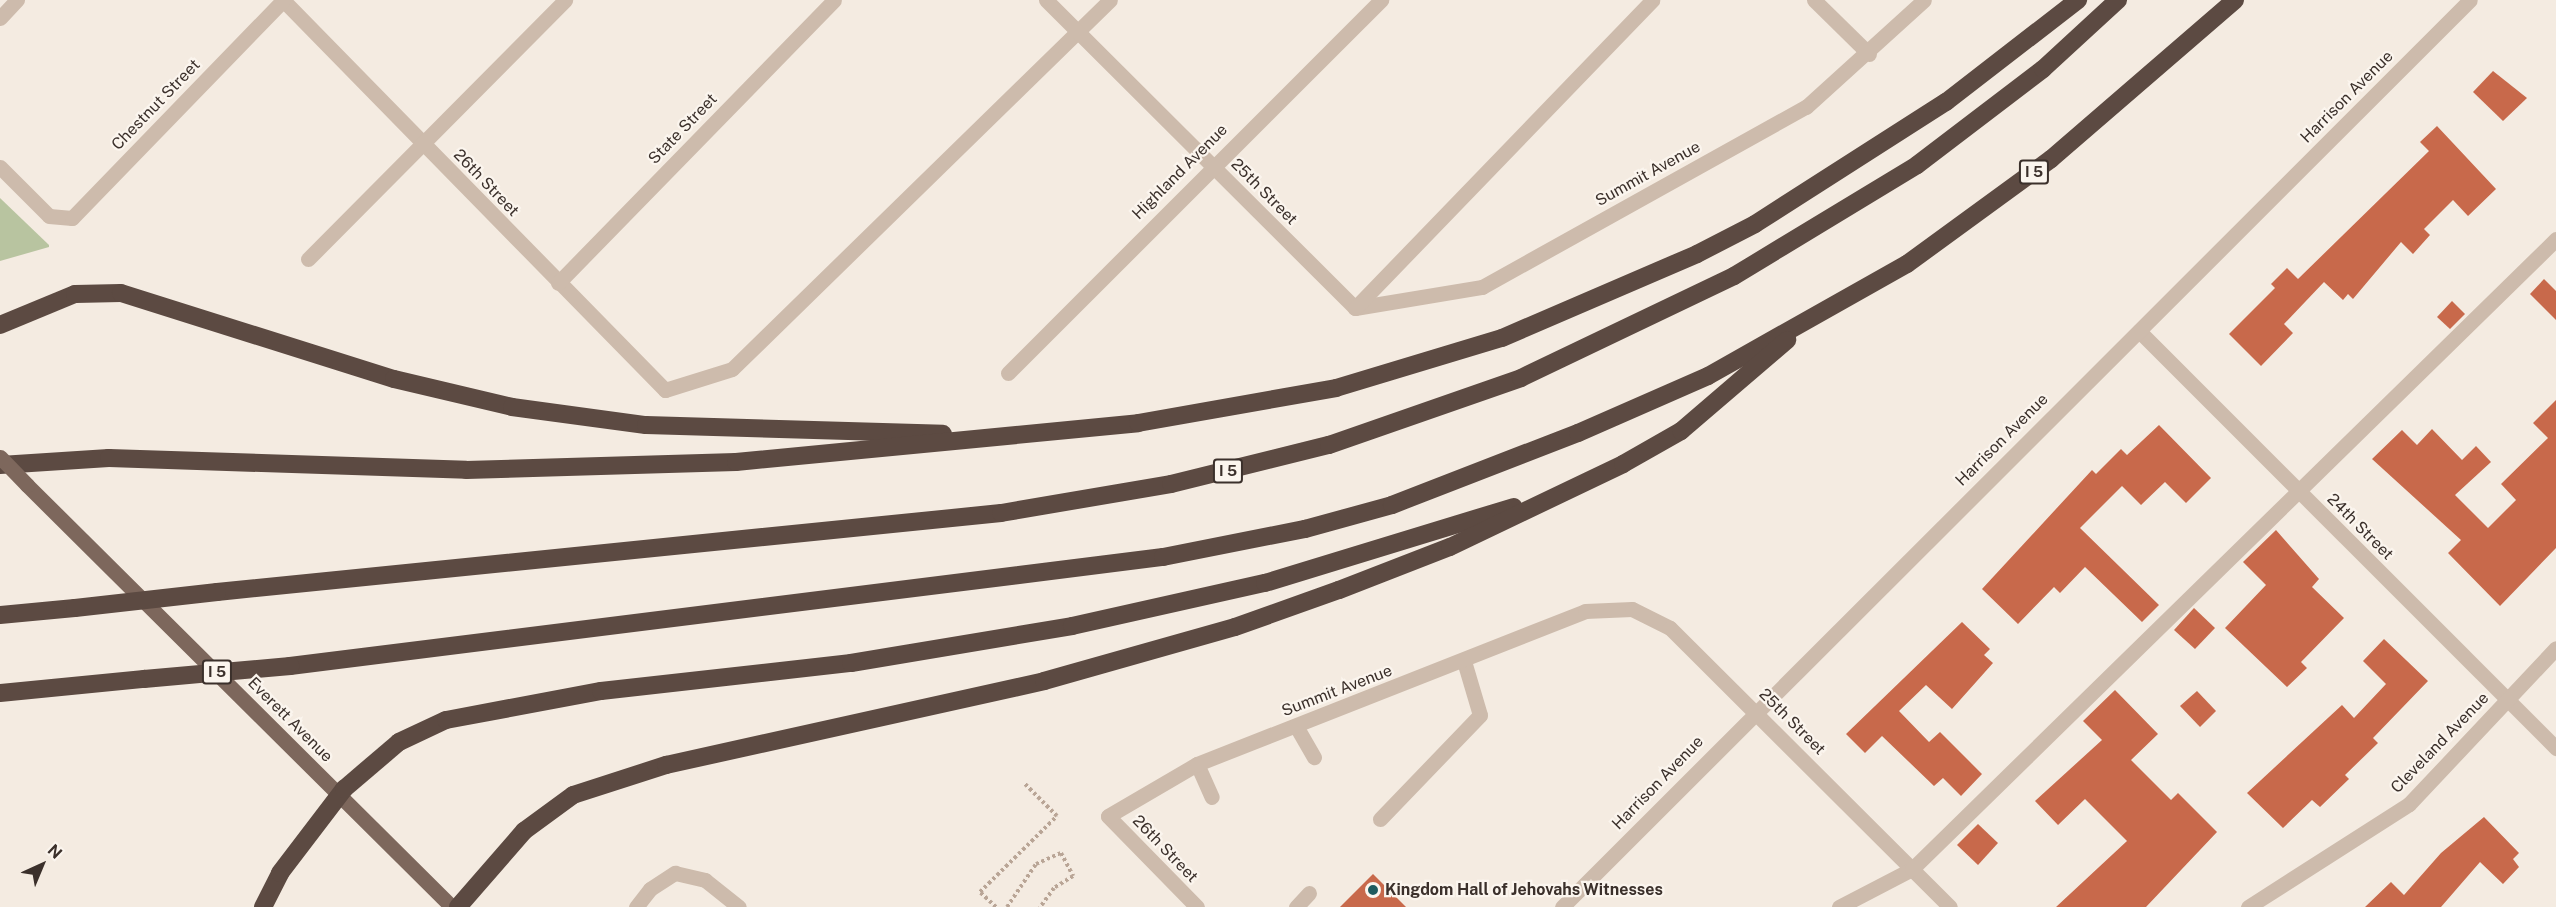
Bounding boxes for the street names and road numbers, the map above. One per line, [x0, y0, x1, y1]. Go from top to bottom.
street label: Harrison Avenue [2297, 47, 2397, 147]
street label: Chestnut Street [108, 56, 204, 154]
street label: State Street [645, 90, 721, 168]
street label: Highland Avenue [1128, 120, 1232, 224]
street label: Summit Avenue [1592, 137, 1704, 211]
street label: 26th Street [449, 146, 523, 220]
street label: 25th Street [1227, 155, 1301, 229]
road number: I 5 [2018, 160, 2050, 184]
street label: Harrison Avenue [1952, 390, 2052, 490]
road number: I 5 [1212, 459, 1244, 483]
street label: 24th Street [2323, 490, 2397, 564]
road number: I 5 [200, 660, 234, 684]
street label: Summit Avenue [1279, 661, 1395, 721]
street label: Everett Avenue [244, 674, 336, 766]
street label: 25th Street [1755, 685, 1829, 759]
street label: Cleveland Avenue [2387, 689, 2493, 797]
street label: Harrison Avenue [1608, 732, 1708, 834]
street label: 26th Street [1128, 812, 1202, 886]

